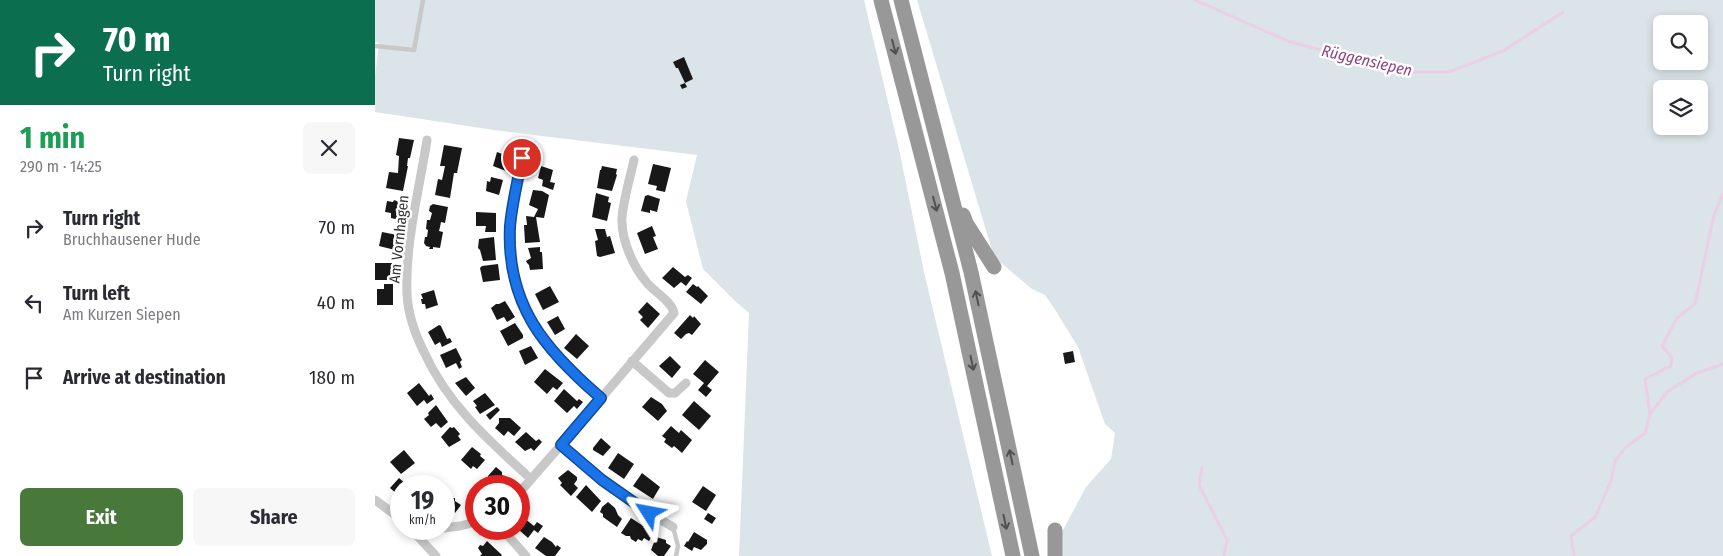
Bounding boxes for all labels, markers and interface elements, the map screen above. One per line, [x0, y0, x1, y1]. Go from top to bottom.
map controls [1653, 15, 1708, 135]
button: search [1653, 15, 1708, 70]
text: 70 m [103, 18, 171, 60]
icon: right [20, 20, 85, 85]
one-way arrow [890, 39, 899, 55]
water label: Rüggensiepen [1320, 41, 1414, 80]
text: Turn right [103, 60, 191, 87]
button: layers [1653, 80, 1708, 135]
text: 1 min [20, 120, 85, 156]
button: close [303, 122, 355, 174]
pin [501, 137, 543, 179]
icon: arrive [508, 144, 536, 172]
text: 290 m · 14:25 [20, 157, 102, 176]
street label: Am Vornhagen [385, 194, 413, 284]
one-way arrow [931, 196, 940, 212]
text: Turn right [63, 207, 140, 230]
icon: right [20, 214, 48, 242]
text: 70 m [319, 216, 355, 239]
text: Bruchhausener Hude [63, 230, 201, 249]
text: Turn left [63, 282, 130, 305]
icon: left [20, 289, 48, 317]
text: 40 m [317, 291, 355, 314]
one-way arrow [972, 291, 981, 307]
text: Am Kurzen Siepen [63, 305, 181, 324]
one-way arrow [967, 354, 977, 370]
icon: arrive [20, 364, 48, 392]
text: Arrive at destination [63, 366, 226, 389]
text: 180 m [309, 366, 355, 389]
one-way arrow [1006, 449, 1015, 465]
speed limit sign: 30 [465, 475, 530, 540]
text: 19 [411, 486, 434, 516]
position arrow [622, 486, 674, 538]
button: Exit [20, 488, 183, 546]
button: Share [193, 488, 355, 546]
text: km/h [409, 513, 436, 527]
one-way arrow [1001, 513, 1010, 529]

